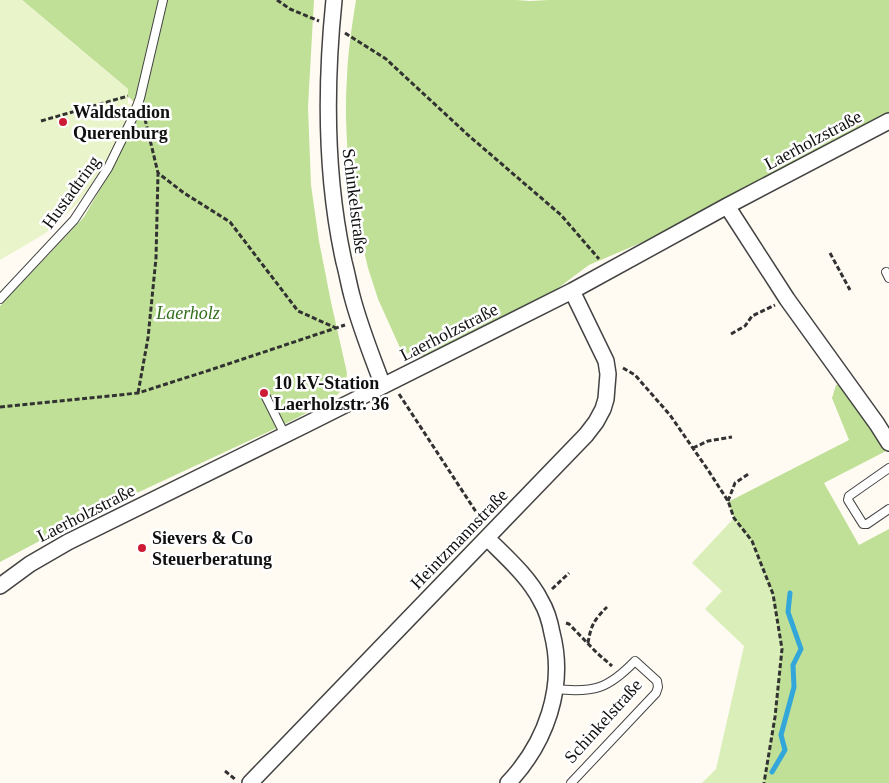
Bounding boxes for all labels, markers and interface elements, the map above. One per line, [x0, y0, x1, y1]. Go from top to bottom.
place label: Waldstadion Querenburg [73, 102, 170, 143]
street label: Laerholzstraße [761, 106, 865, 174]
marker: Waldstadion Querenburg [57, 116, 69, 128]
street label: Schinkelstraße [339, 147, 371, 255]
street label: Hustadtring [38, 152, 104, 232]
street label: Laerholzstraße [397, 299, 501, 365]
park label: Laerholz [155, 303, 220, 323]
place label: 10 kV-Station Laerholzstr. 36 [274, 373, 389, 414]
marker: 10 kV-Station Laerholzstr. 36 [258, 387, 270, 399]
street label: Laerholzstraße [34, 480, 138, 546]
street label: Heintzmannstraße [406, 485, 512, 593]
place label: Sievers & Co Steuerberatung [152, 528, 272, 569]
marker: Sievers & Co Steuerberatung [136, 542, 148, 554]
street label: Schinkelstraße [560, 675, 646, 767]

